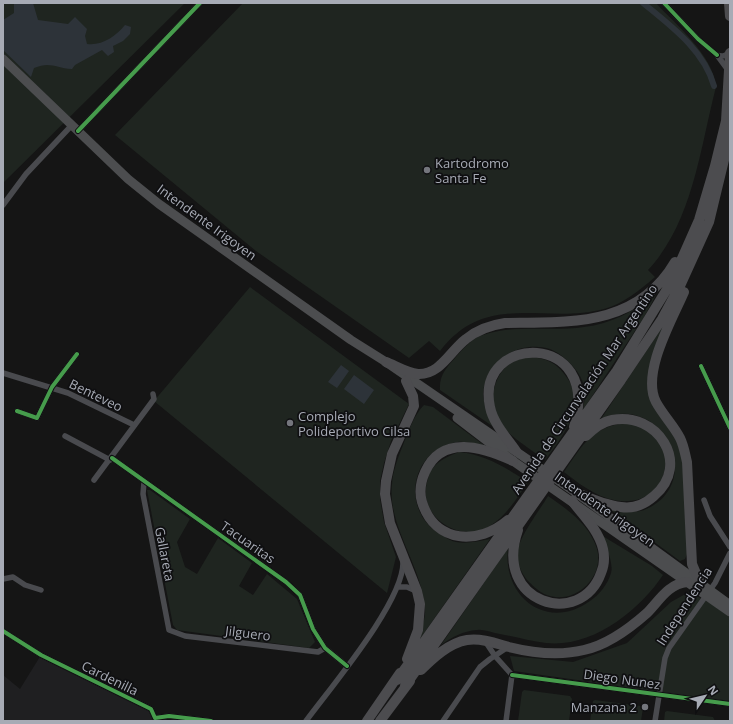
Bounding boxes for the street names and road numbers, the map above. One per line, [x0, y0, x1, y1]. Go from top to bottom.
street label: Intendente Irigoyen [154, 180, 260, 264]
street label: Avenida de Circunvalación Mar Argentino [507, 280, 661, 497]
street label: Benteveo [66, 374, 126, 416]
street label: Intendente Irigoyen [551, 468, 659, 550]
street label: Tacuaritas [217, 517, 279, 567]
street label: Gallareta [151, 525, 179, 583]
street label: Independencia [652, 563, 716, 649]
street label: Jilguero [222, 621, 272, 645]
street label: Cardenilla [79, 657, 141, 699]
street label: Diego Nunez [582, 665, 662, 693]

